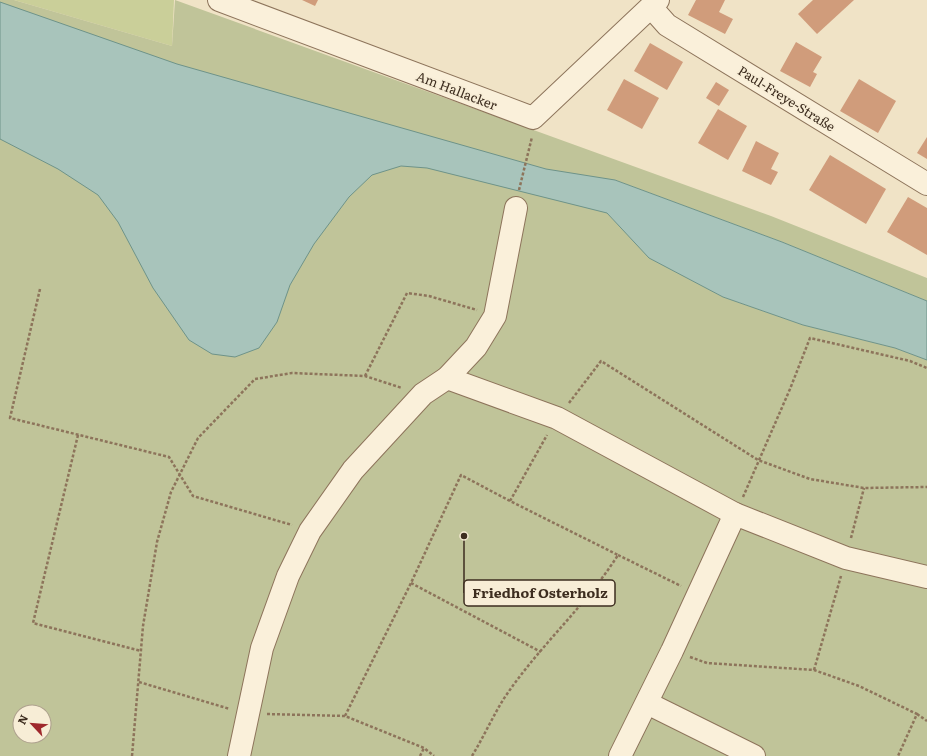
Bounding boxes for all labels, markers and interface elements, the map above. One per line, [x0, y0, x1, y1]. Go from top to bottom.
street label: Paul-Freye-Straße [735, 60, 840, 136]
street label: Am Hallacker [414, 66, 501, 114]
callout: Friedhof Osterholz [464, 580, 615, 606]
text: Friedhof Osterholz [472, 582, 608, 602]
north arrow [12, 704, 52, 744]
text: N [13, 712, 31, 727]

